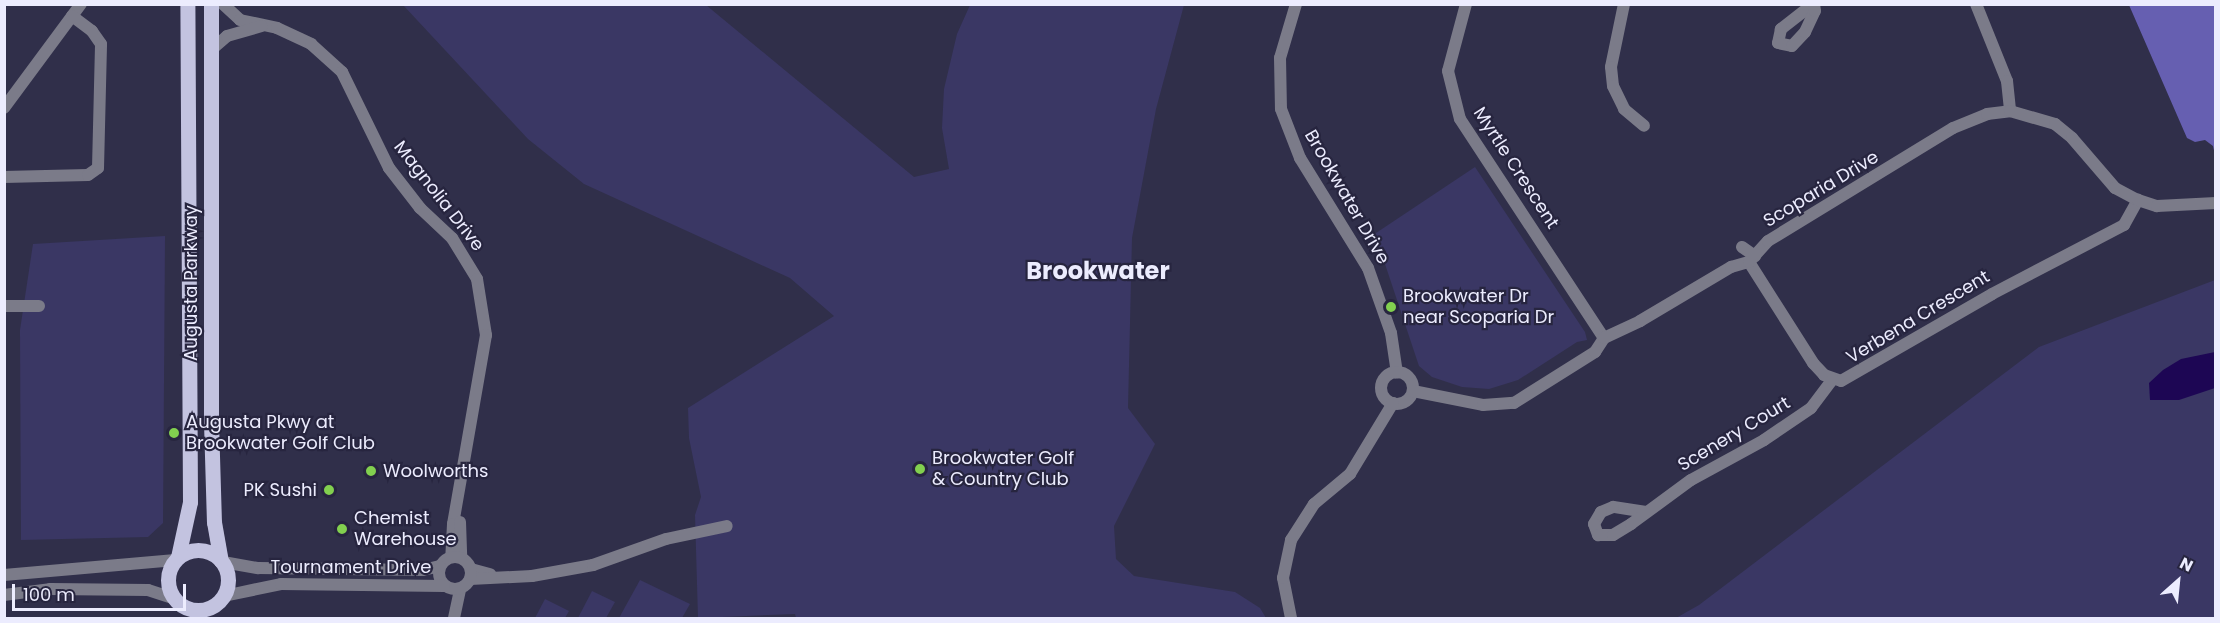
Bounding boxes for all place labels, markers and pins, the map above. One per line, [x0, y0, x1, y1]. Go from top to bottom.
place label: Brookwater Dr near Scoparia Dr [1403, 286, 1554, 328]
marker: Brookwater Dr near Scoparia Dr [1384, 300, 1398, 314]
place label: Augusta Pkwy at Brookwater Golf Club [186, 412, 375, 454]
marker: Augusta Pkwy at Brookwater Golf Club [167, 426, 181, 440]
place label: Brookwater Golf & Country Club [932, 448, 1074, 490]
place label: Woolworths [383, 460, 488, 482]
marker: Brookwater Golf & Country Club [913, 462, 927, 476]
marker: Woolworths [364, 464, 378, 478]
place label: PK Sushi [244, 479, 317, 501]
marker: PK Sushi [322, 483, 336, 497]
place label: Chemist Warehouse [354, 508, 457, 550]
marker: Chemist Warehouse [335, 522, 349, 536]

